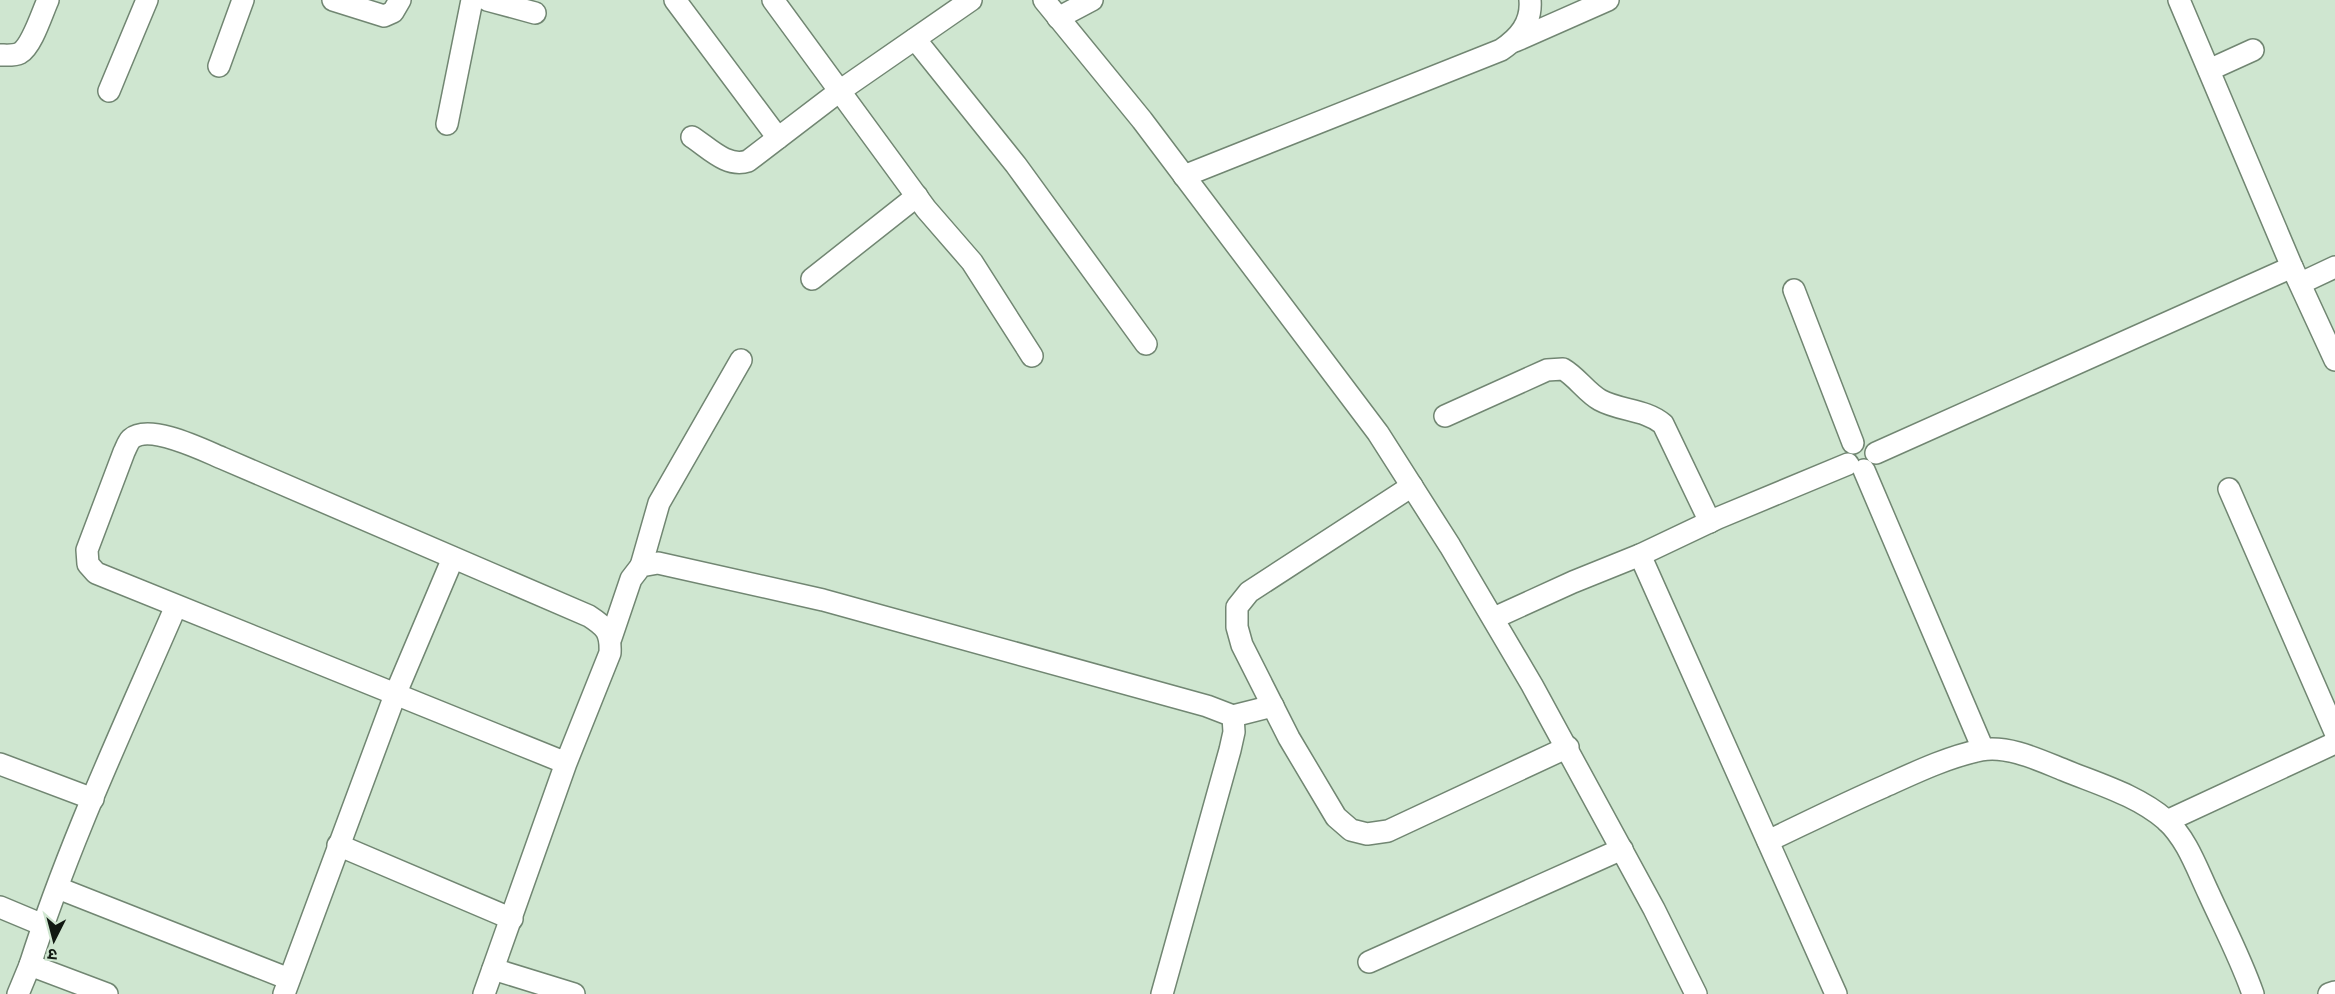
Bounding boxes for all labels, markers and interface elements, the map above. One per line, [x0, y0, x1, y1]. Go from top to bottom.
north arrow [24, 910, 84, 970]
text: उ [46, 944, 58, 964]

